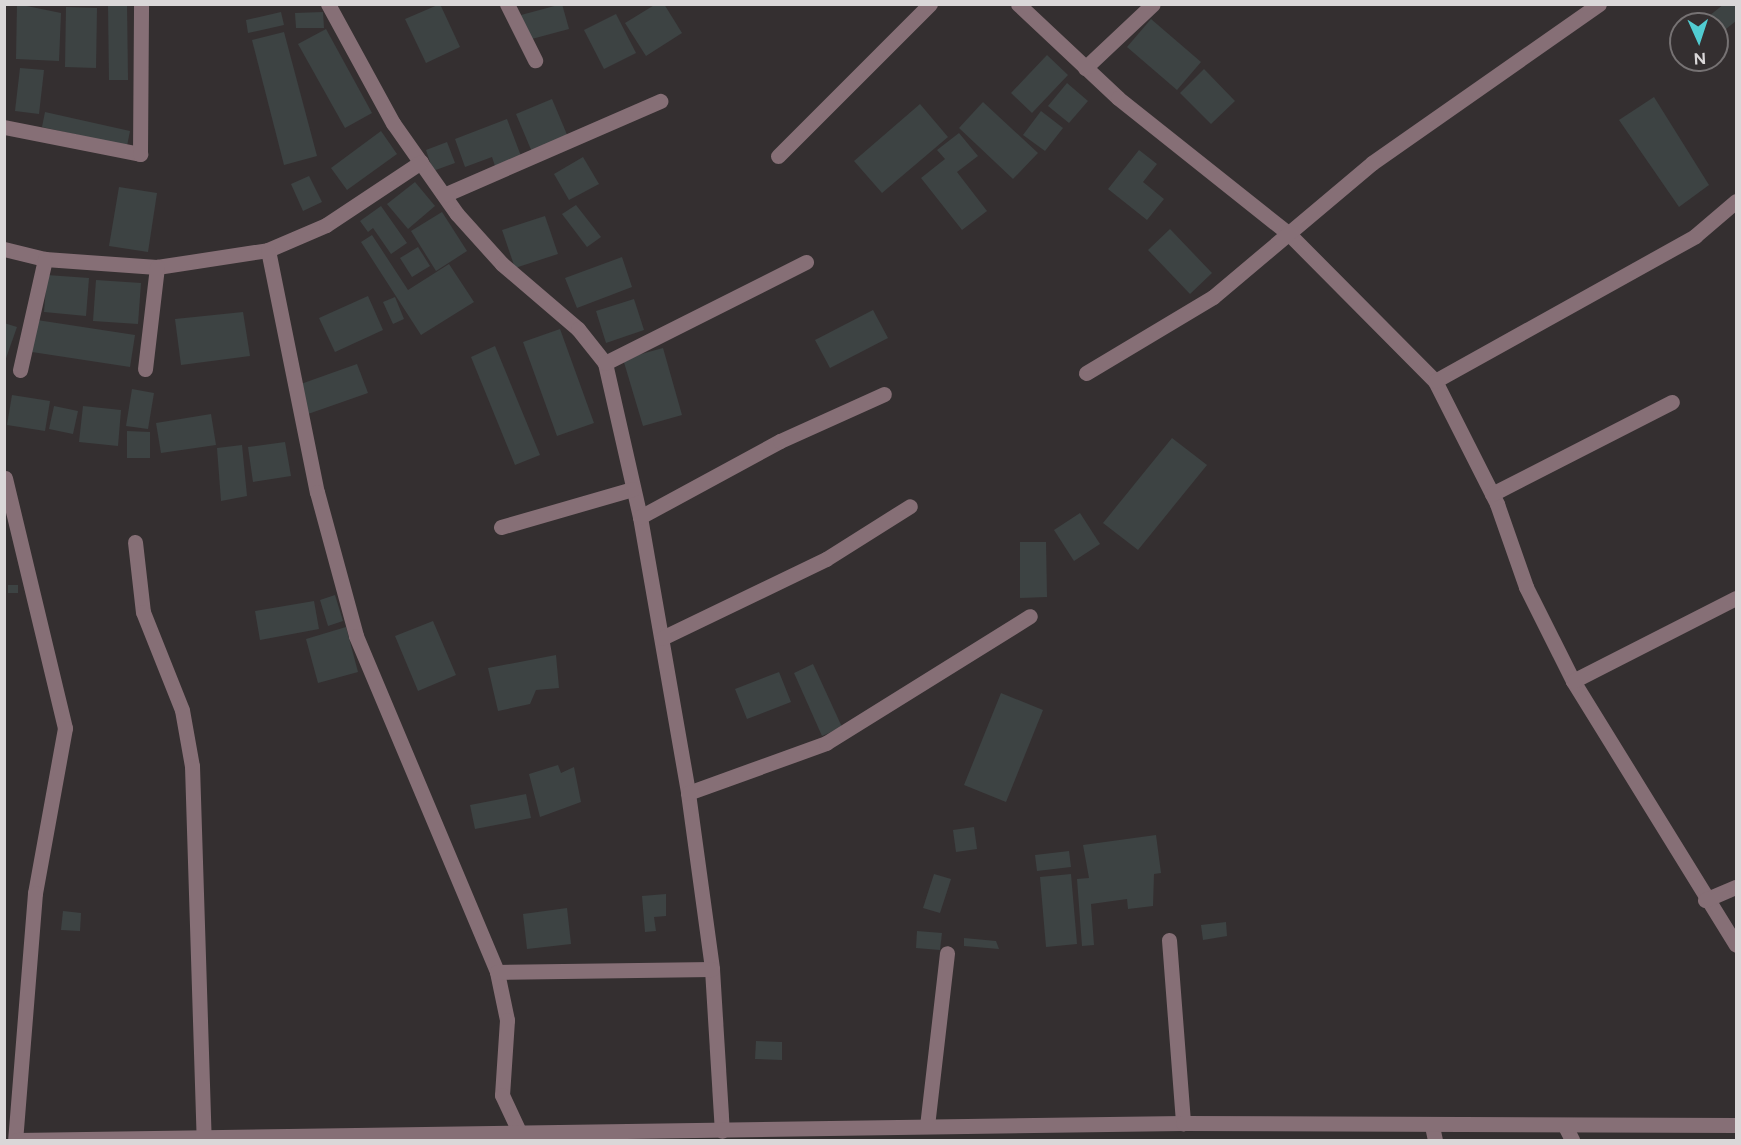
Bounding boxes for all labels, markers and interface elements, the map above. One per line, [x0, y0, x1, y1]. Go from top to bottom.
north arrow [1669, 12, 1729, 72]
text: N [1693, 49, 1707, 68]

